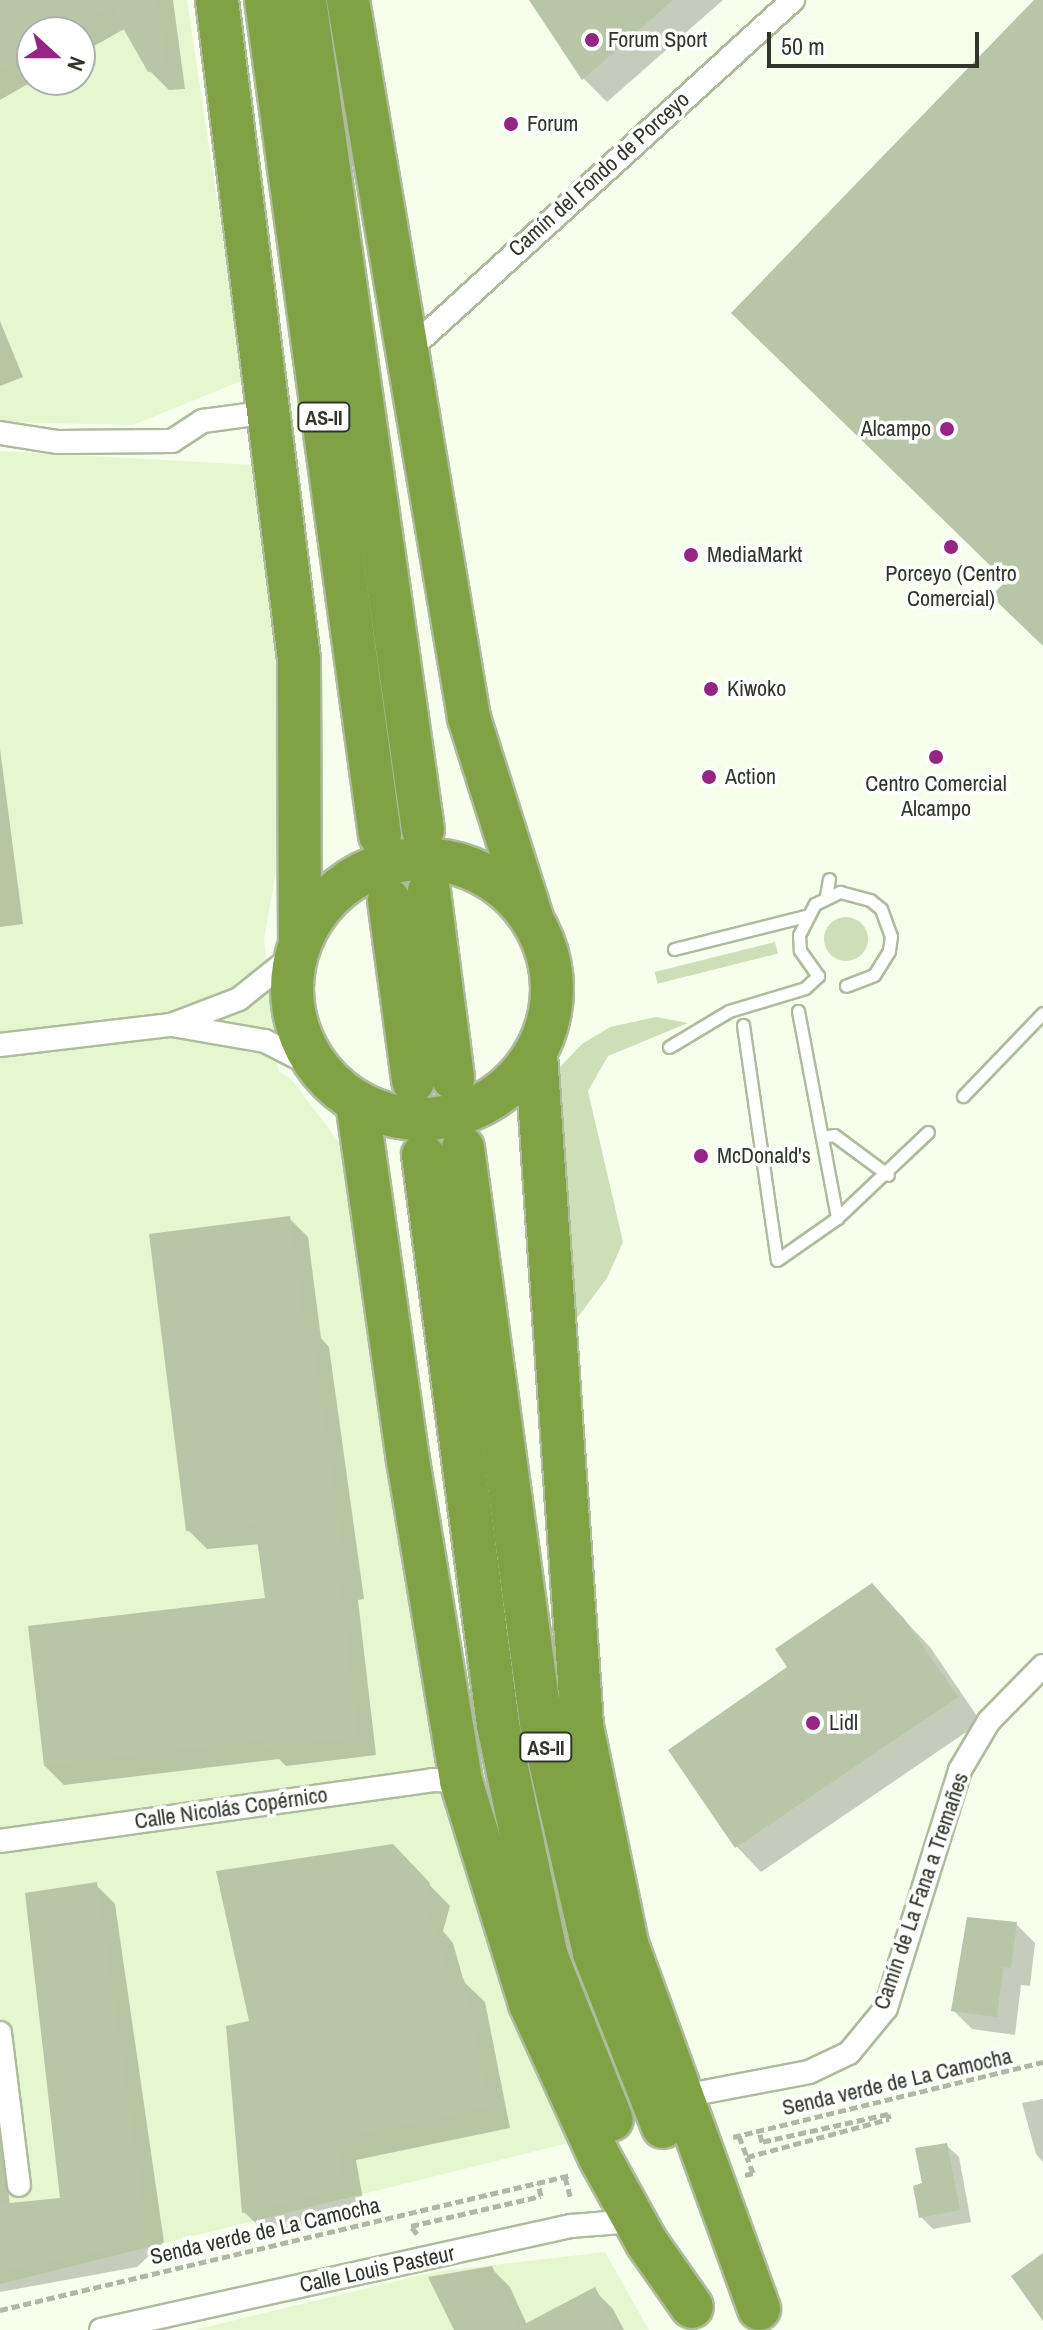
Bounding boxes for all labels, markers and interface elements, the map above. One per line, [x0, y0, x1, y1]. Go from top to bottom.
north arrow [16, 16, 96, 96]
scale bar [771, 16, 983, 66]
place label: Forum Sport [608, 27, 707, 53]
text: 50 m [781, 30, 825, 62]
marker: Forum Sport [583, 31, 601, 49]
text: N [60, 52, 93, 75]
street label: Camín del Fondo de Porceyo [503, 86, 695, 262]
place label: Forum [527, 111, 578, 137]
marker: Forum [502, 115, 520, 133]
road number: AS-II [296, 401, 352, 433]
place label: Alcampo [861, 416, 931, 442]
marker: Alcampo [938, 420, 956, 438]
marker: Porceyo (Centro Comercial) [942, 538, 960, 556]
place label: MediaMarkt [707, 542, 802, 568]
marker: MediaMarkt [682, 546, 700, 564]
place label: Porceyo (Centro Comercial) [885, 560, 1017, 612]
place label: Kiwoko [727, 676, 786, 702]
marker: Kiwoko [702, 680, 720, 698]
marker: Centro Comercial Alcampo [927, 748, 945, 766]
place label: Action [725, 764, 776, 790]
marker: Action [700, 768, 718, 786]
place label: Centro Comercial Alcampo [865, 770, 1007, 822]
place label: McDonald's [717, 1143, 811, 1169]
marker: McDonald's [692, 1147, 710, 1165]
place label: Lidl [829, 1710, 858, 1736]
marker: Lidl [804, 1714, 822, 1732]
road number: AS-II [518, 1731, 574, 1763]
street label: Camín de La Fana a Tremañes [868, 1769, 974, 2013]
street label: Calle Nicolás Copérnico [133, 1781, 329, 1835]
street label: Senda verde de La Camocha [780, 2043, 1014, 2121]
street label: Senda verde de La Camocha [148, 2192, 382, 2270]
street label: Calle Louis Pasteur [297, 2240, 457, 2298]

